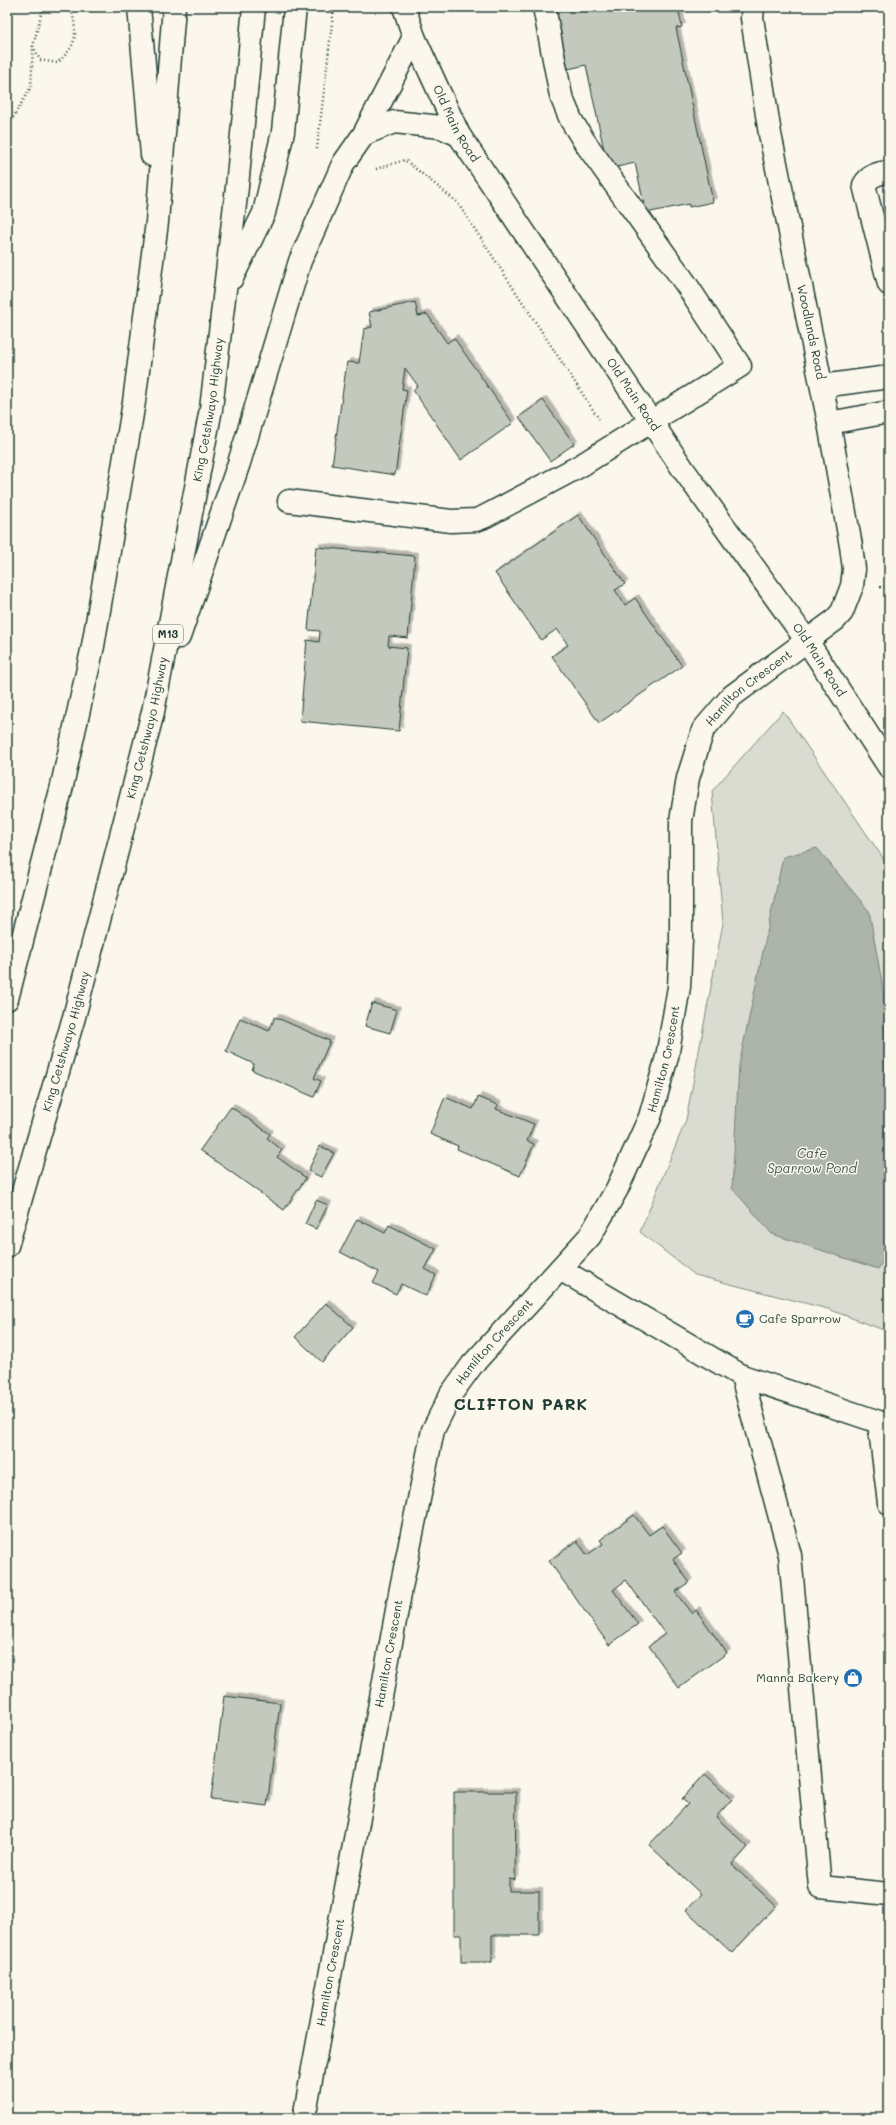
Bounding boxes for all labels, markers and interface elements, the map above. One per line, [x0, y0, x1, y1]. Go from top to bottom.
street label: Old Main Road [430, 82, 484, 165]
street label: Woodlands Road [794, 283, 830, 381]
street label: King Cetshwayo Highway [188, 337, 226, 483]
street label: Old Main Road [604, 354, 664, 434]
street label: Old Main Road [789, 619, 850, 700]
road number: M13 [153, 625, 183, 643]
street label: Hamilton Crescent [701, 646, 795, 729]
street label: King Cetshwayo Highway [122, 655, 170, 800]
street label: King Cetshwayo Highway [38, 969, 93, 1113]
street label: Hamilton Crescent [643, 1004, 683, 1114]
water label: Cafe Sparrow Pond [767, 1144, 858, 1176]
street label: Hamilton Crescent [451, 1295, 536, 1388]
cafe icon: Cafe Sparrow [734, 1308, 756, 1330]
place label: Cafe Sparrow [759, 1310, 841, 1326]
district label: CLIFTON PARK [454, 1393, 588, 1414]
street label: Hamilton Crescent [370, 1598, 406, 1709]
shop icon: Manna Bakery [842, 1667, 864, 1689]
place label: Manna Bakery [756, 1669, 839, 1685]
street label: Hamilton Crescent [312, 1917, 347, 2028]

